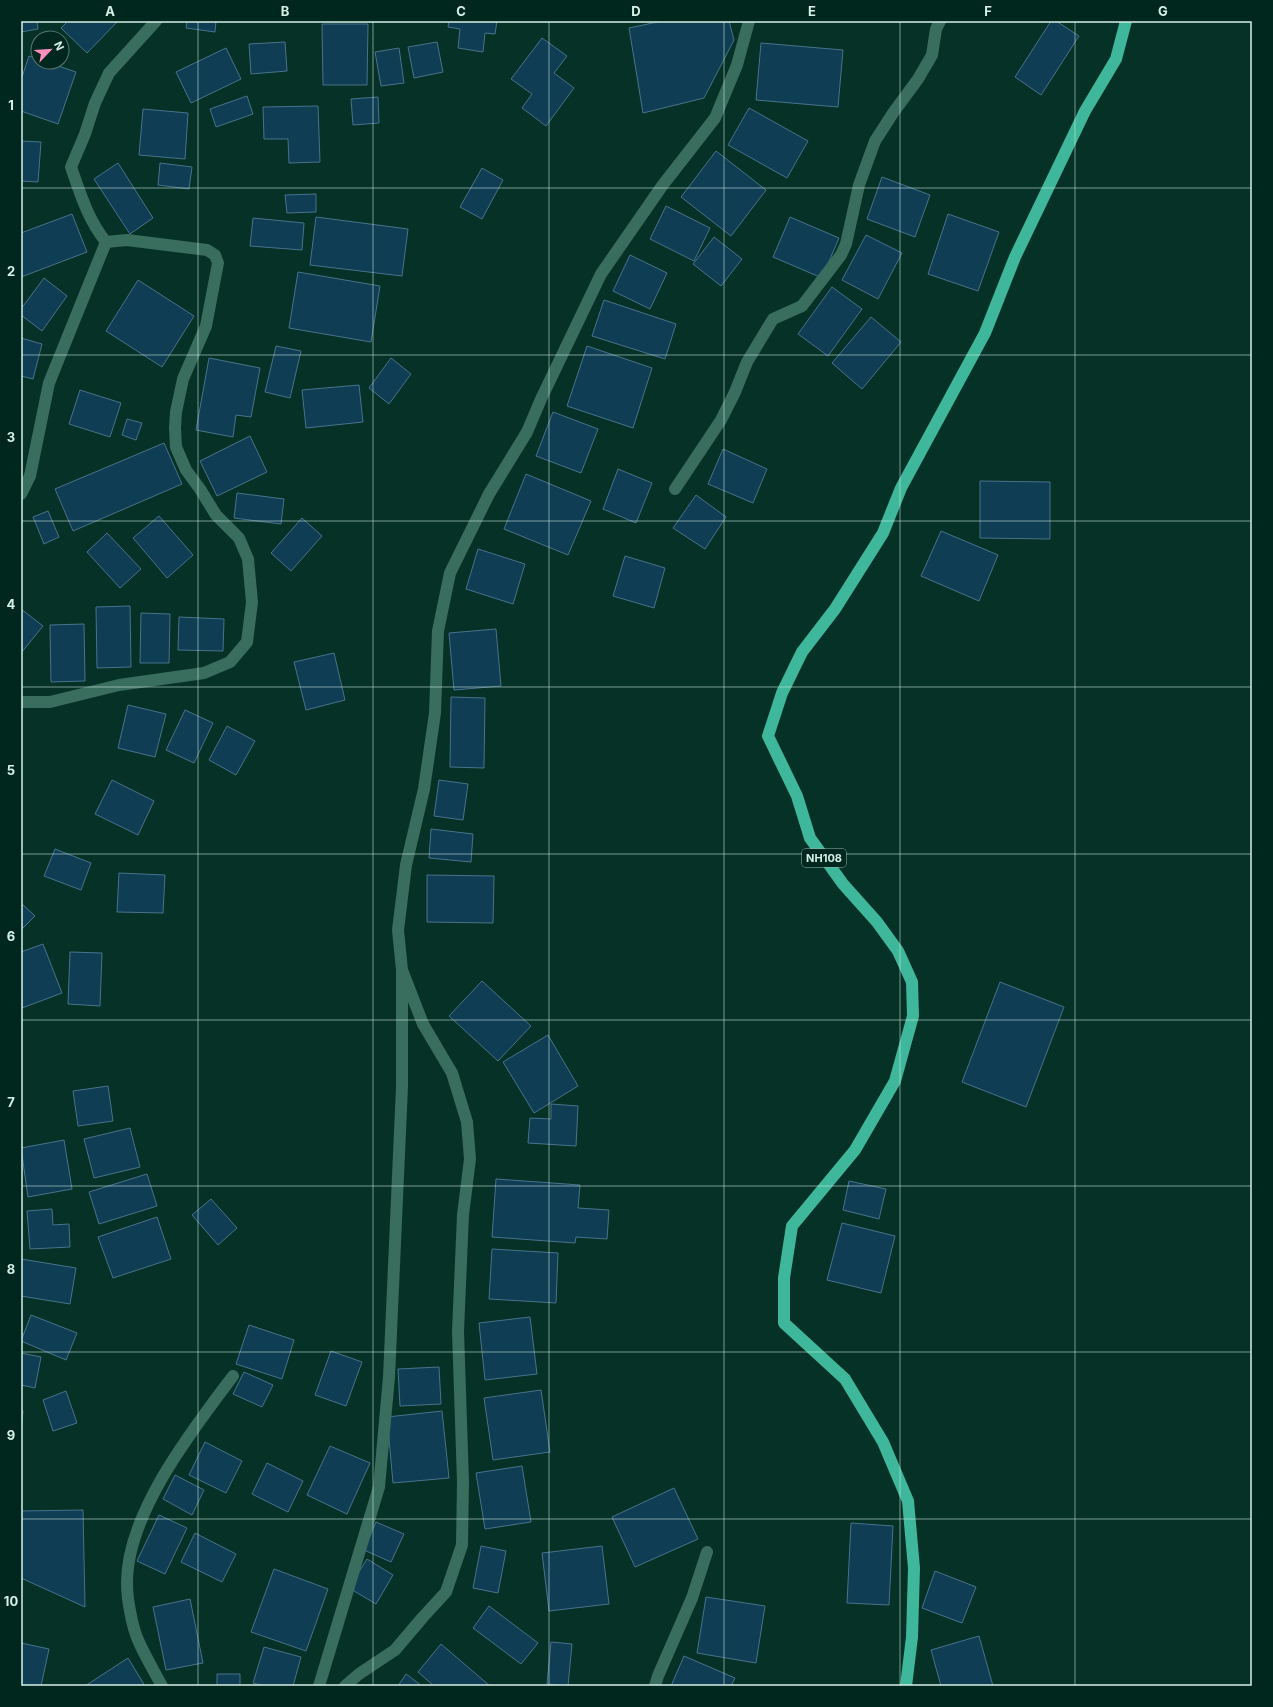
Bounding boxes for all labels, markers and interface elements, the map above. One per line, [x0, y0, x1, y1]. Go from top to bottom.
text: A [105, 3, 115, 19]
text: B [281, 3, 290, 19]
text: C [456, 3, 466, 19]
text: D [631, 3, 641, 19]
text: E [808, 3, 816, 19]
text: F [984, 3, 992, 19]
text: G [1158, 3, 1168, 19]
north arrow [30, 30, 70, 70]
text: N [51, 39, 67, 53]
text: 1 [8, 97, 14, 113]
text: 2 [7, 263, 15, 279]
text: 3 [7, 429, 15, 445]
text: 4 [7, 596, 16, 612]
text: 5 [7, 762, 15, 778]
road number: NH108 [802, 849, 846, 867]
text: 6 [7, 928, 15, 944]
text: 7 [7, 1094, 15, 1110]
text: 8 [7, 1261, 15, 1277]
text: 9 [7, 1427, 15, 1443]
text: 10 [4, 1593, 18, 1609]

